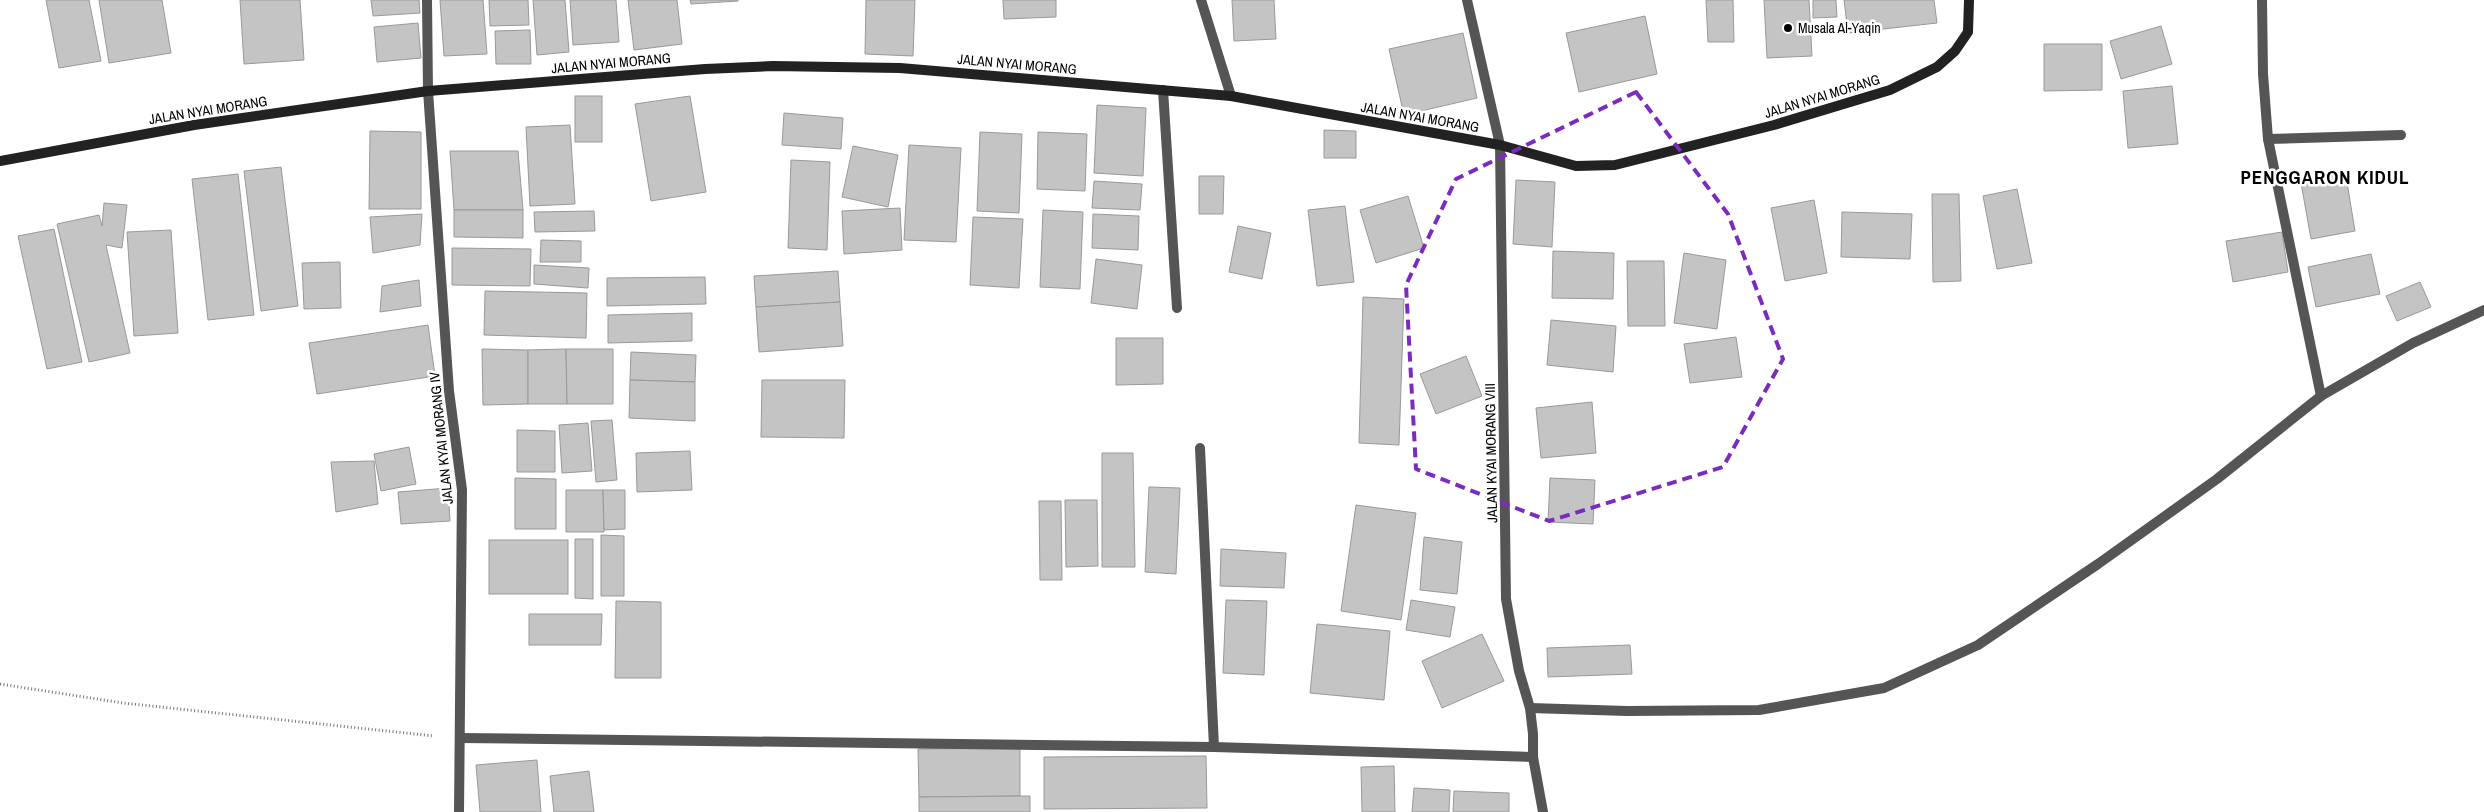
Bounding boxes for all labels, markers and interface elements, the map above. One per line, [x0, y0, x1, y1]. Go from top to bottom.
place label: Musala Al-Yaqin [1798, 19, 1881, 37]
marker: Musala Al-Yaqin [1782, 22, 1794, 34]
street label: JALAN NYAI MORANG [551, 49, 671, 77]
street label: JALAN NYAI MORANG [957, 50, 1077, 78]
street label: JALAN NYAI MORANG [1762, 70, 1882, 122]
street label: JALAN NYAI MORANG [147, 92, 269, 128]
street label: JALAN NYAI MORANG [1359, 98, 1481, 136]
district label: PENGGARON KIDUL [2240, 164, 2410, 190]
street label: JALAN KYAI MORANG IV [425, 371, 457, 505]
street label: JALAN KYAI MORANG VIII [1481, 383, 1501, 523]

